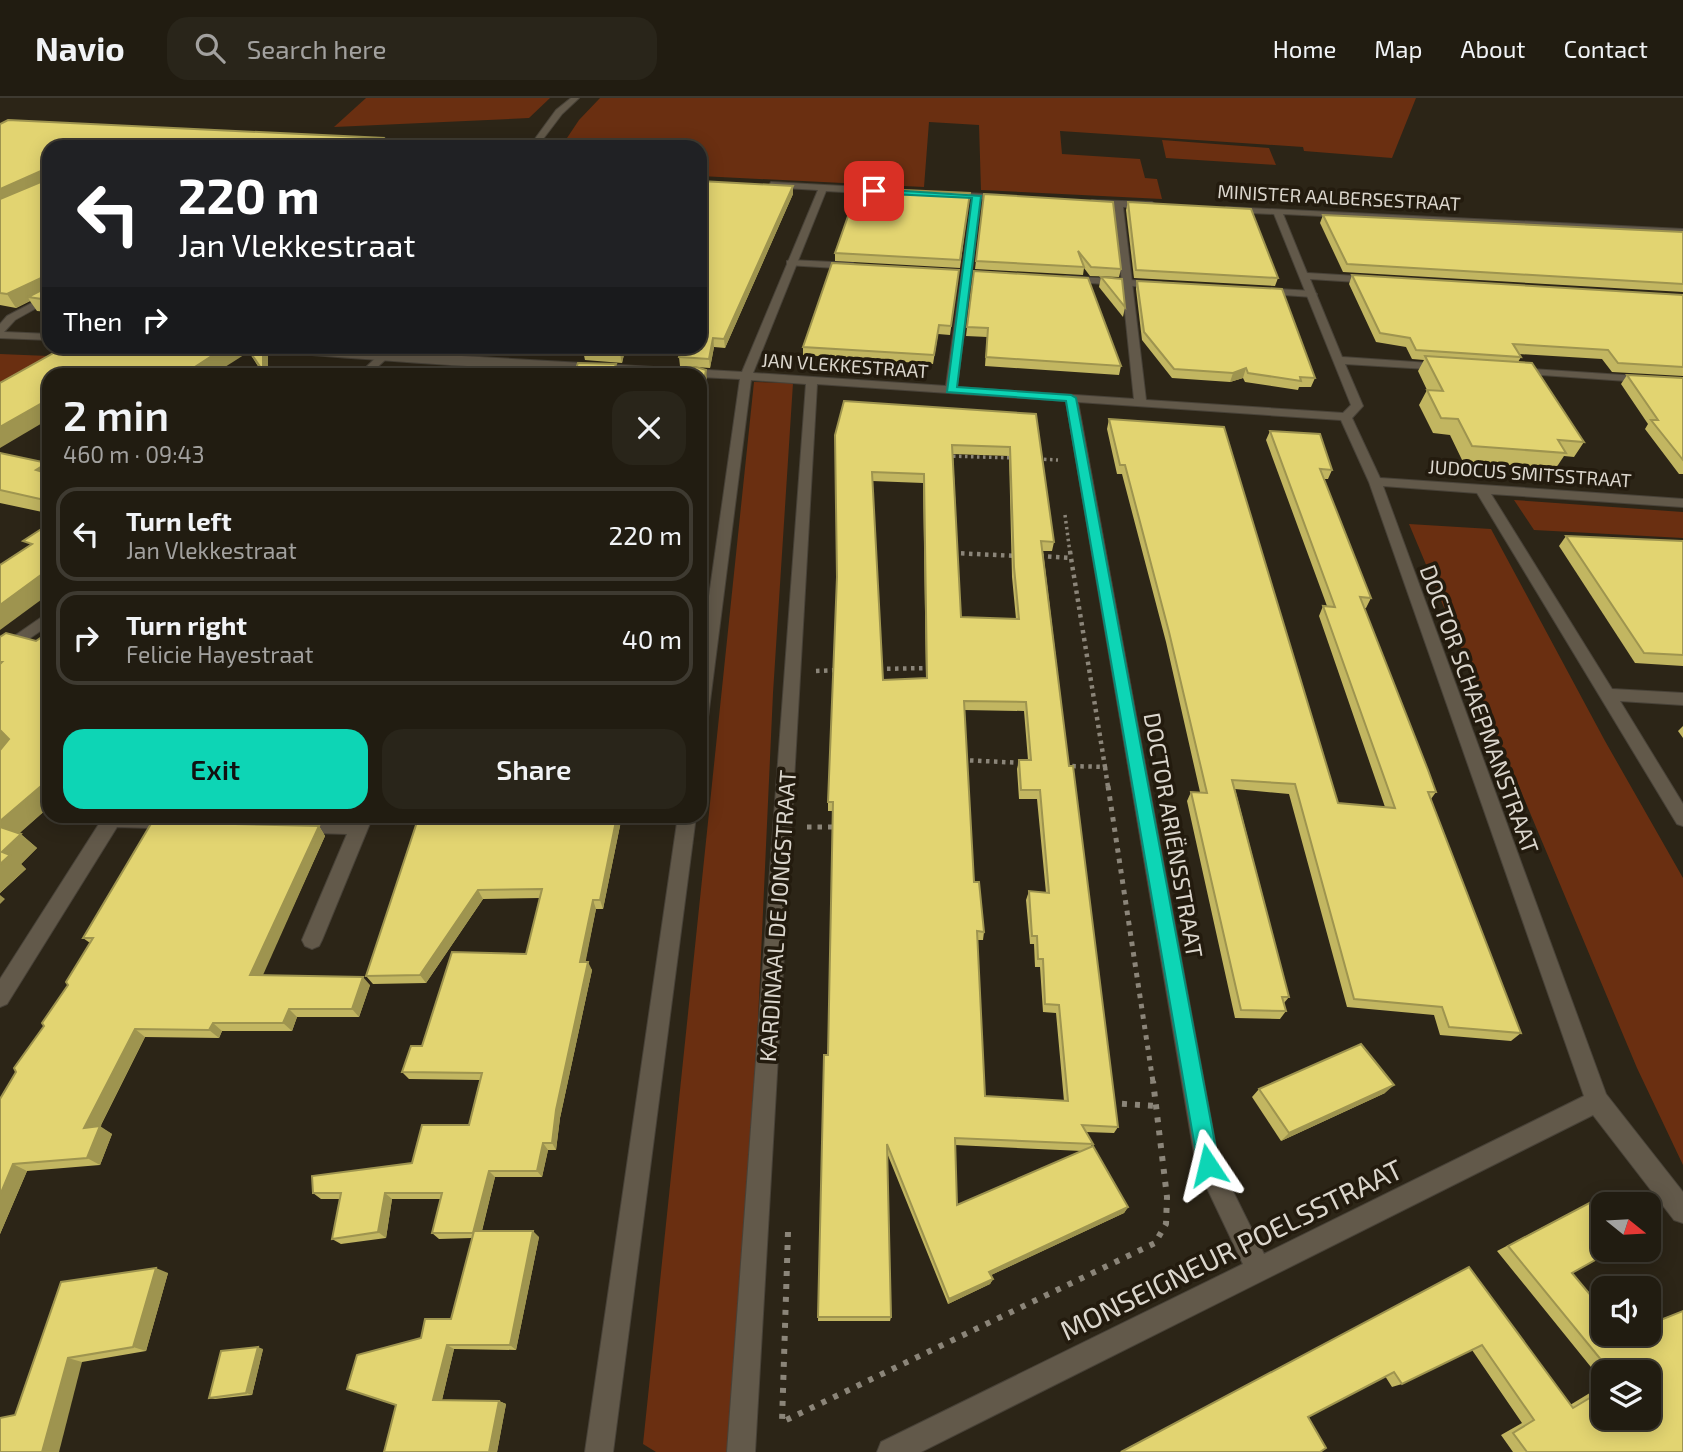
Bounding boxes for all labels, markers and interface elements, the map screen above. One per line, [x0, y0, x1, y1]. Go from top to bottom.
search box [167, 17, 657, 80]
text: Navio [35, 28, 125, 68]
icon: search [191, 29, 229, 67]
text: Search here [247, 33, 386, 64]
text: Home [1273, 34, 1336, 63]
text: Map [1374, 34, 1422, 63]
text: About [1460, 34, 1526, 63]
text: Contact [1564, 34, 1648, 63]
pin [844, 161, 904, 221]
text: 220 m [178, 165, 320, 224]
icon: left [63, 168, 154, 259]
icon: arrive [855, 172, 893, 210]
street label: MINISTER AALBERSESTRAAT [1217, 179, 1461, 215]
text: Jan Vlekkestraat [178, 225, 415, 263]
icon: right [136, 301, 174, 339]
text: Then [63, 305, 122, 336]
street label: JAN VLEKKESTRAAT [761, 348, 929, 382]
text: 2 min [63, 389, 169, 439]
button: close [612, 391, 686, 465]
text: 460 m · 09:43 [63, 440, 205, 468]
street label: JUDOCUS SMITSSTRAAT [1428, 454, 1632, 492]
text: Turn left [126, 505, 232, 536]
icon: left [67, 515, 105, 553]
text: 220 m [609, 519, 682, 550]
text: Jan Vlekkestraat [126, 536, 297, 564]
street label: DOCTOR SCHAEPMANSTRAAT [1415, 561, 1545, 857]
text: Turn right [126, 609, 247, 640]
icon: right [67, 619, 105, 657]
text: 40 m [622, 623, 682, 654]
text: Felicie Hayestraat [126, 640, 313, 668]
street label: DOCTOR ARIËNSSTRAAT [1139, 710, 1209, 960]
button: Exit [63, 729, 368, 809]
button: Share [382, 729, 686, 809]
street label: KARDINAAL DE JONGSTRAAT [753, 769, 801, 1063]
position arrow [1171, 1128, 1245, 1202]
street label: MONSEIGNEUR POELSSTRAAT [1054, 1151, 1408, 1347]
north arrow [1591, 1192, 1661, 1262]
map controls [1591, 1192, 1661, 1430]
button: sound [1591, 1276, 1661, 1346]
button: layers [1591, 1360, 1661, 1430]

